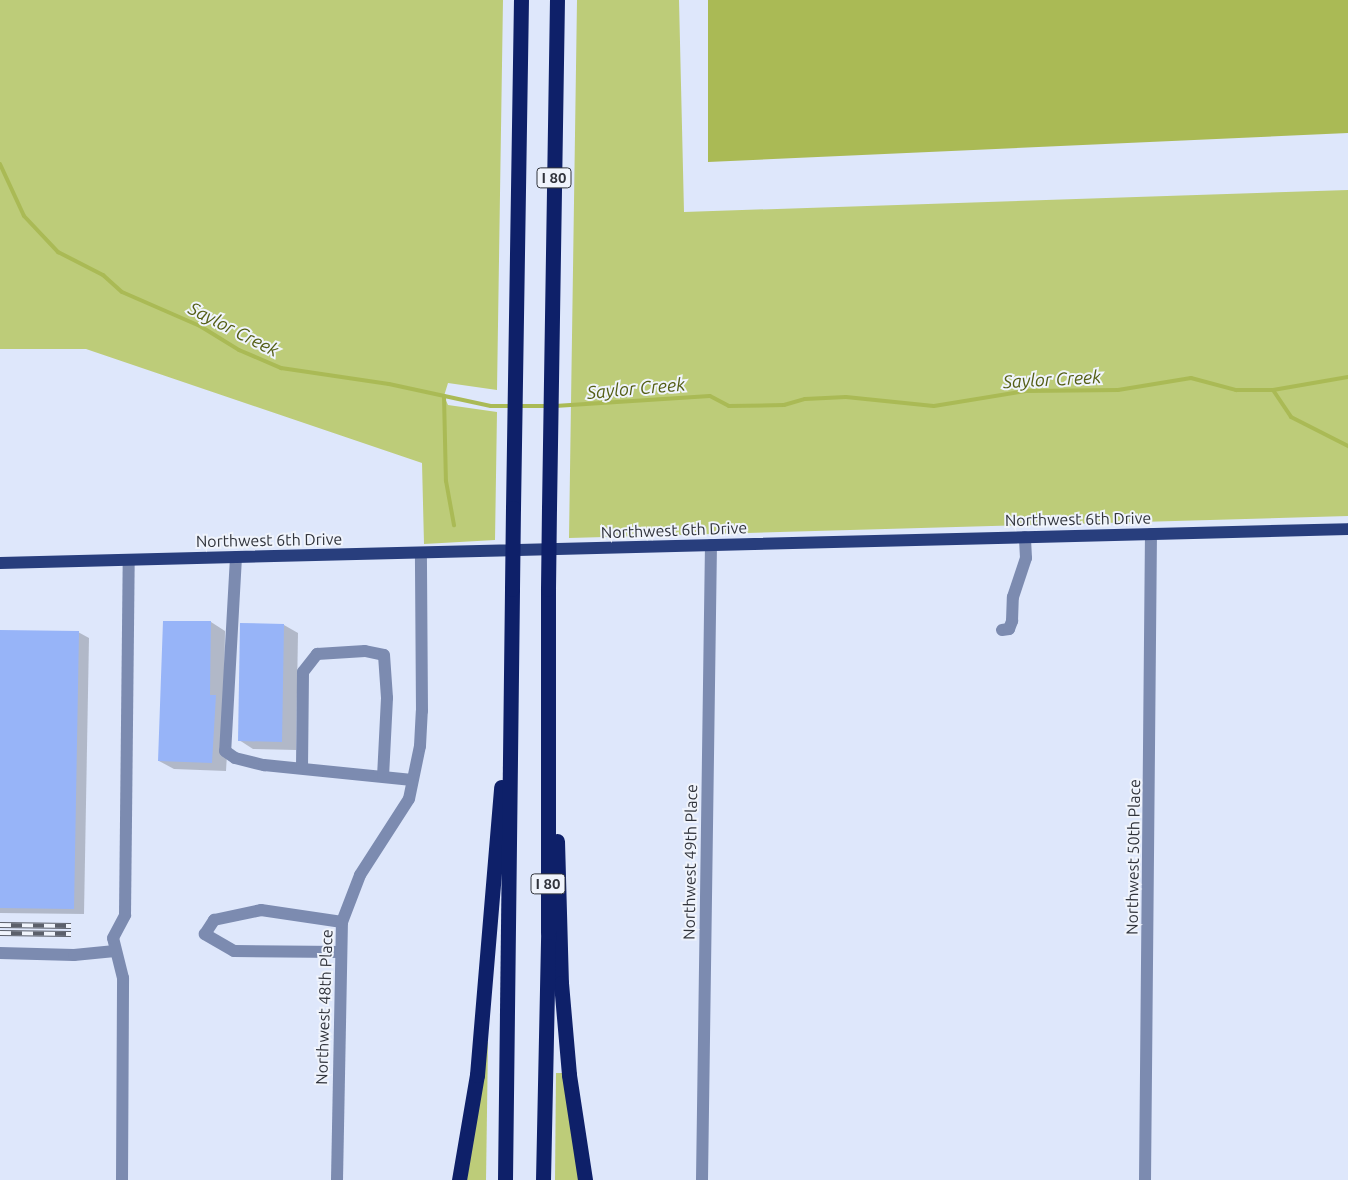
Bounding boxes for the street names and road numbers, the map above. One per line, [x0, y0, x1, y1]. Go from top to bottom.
road number: I 80 [536, 166, 572, 190]
street label: Northwest 6th Drive [1005, 508, 1151, 530]
street label: Northwest 6th Drive [601, 518, 747, 542]
street label: Northwest 6th Drive [196, 529, 342, 551]
street label: Northwest 50th Place [1122, 779, 1144, 935]
street label: Northwest 49th Place [679, 784, 701, 940]
road number: I 80 [530, 872, 566, 896]
street label: Northwest 48th Place [312, 929, 336, 1085]

